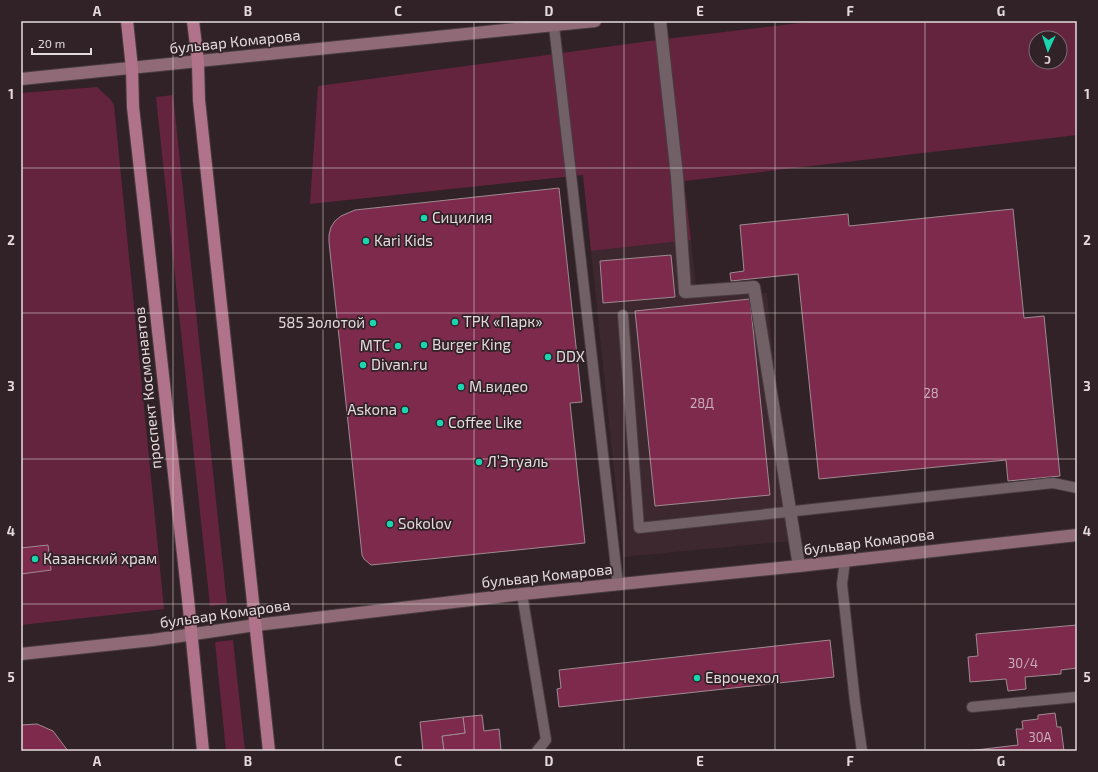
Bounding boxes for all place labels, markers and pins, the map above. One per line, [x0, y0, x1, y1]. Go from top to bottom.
place label: Сицилия [432, 208, 492, 226]
marker: Сицилия [419, 213, 429, 223]
place label: Kari Kids [374, 231, 433, 249]
marker: Kari Kids [361, 236, 371, 246]
place label: ТРК «Парк» [463, 312, 543, 330]
place label: 585 Золотой [278, 313, 365, 331]
marker: ТРК «Парк» [450, 317, 460, 327]
marker: 585 Золотой [368, 318, 378, 328]
place label: Burger King [432, 335, 512, 353]
place label: МТС [360, 336, 390, 354]
marker: Burger King [419, 340, 429, 350]
marker: МТС [393, 341, 403, 351]
place label: DDX [556, 347, 585, 365]
marker: DDX [543, 352, 553, 362]
place label: Divan.ru [371, 355, 428, 373]
marker: Divan.ru [358, 360, 368, 370]
place label: М.видео [469, 377, 528, 395]
marker: М.видео [456, 382, 466, 392]
place label: Askona [347, 400, 397, 418]
marker: Askona [400, 405, 410, 415]
place label: Coffee Like [448, 413, 522, 431]
marker: Coffee Like [435, 418, 445, 428]
place label: Л’Этуаль [487, 452, 549, 471]
marker: Л’Этуаль [474, 457, 484, 467]
place label: Sokolov [398, 514, 452, 532]
marker: Sokolov [385, 519, 395, 529]
place label: Казанский храм [43, 549, 157, 567]
marker: Казанский храм [30, 554, 40, 564]
place label: Еврочехол [705, 668, 780, 686]
marker: Еврочехол [692, 673, 702, 683]

